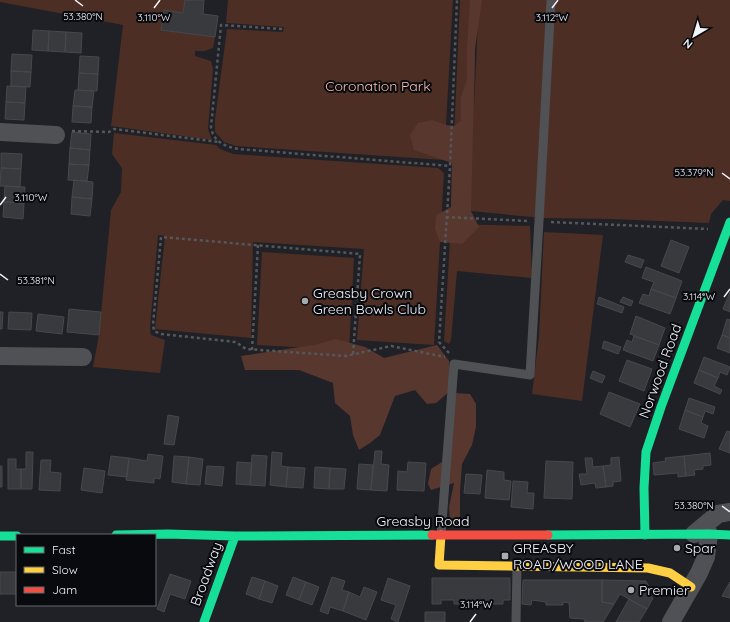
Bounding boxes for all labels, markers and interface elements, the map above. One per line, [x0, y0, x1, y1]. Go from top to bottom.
text: 53.380°N [63, 10, 103, 23]
text: 3.110°W [138, 11, 171, 24]
text: 3.112°W [536, 11, 569, 24]
north arrow [674, 16, 714, 56]
text: N [680, 36, 695, 52]
park label: Coronation Park [325, 77, 431, 95]
text: 53.379°N [674, 166, 714, 179]
text: 3.110°W [15, 191, 48, 204]
text: 53.381°N [17, 274, 55, 287]
place label: Greasby Crown Green Bowls Club [313, 284, 426, 318]
text: 3.114°W [683, 290, 715, 303]
marker: Greasby Crown Green Bowls Club [300, 296, 310, 306]
street label: Norwood Road [635, 321, 685, 421]
text: 53.380°N [674, 499, 714, 512]
street label: Greasby Road [377, 512, 469, 530]
legend [16, 534, 156, 606]
place label: GREASBY ROAD/WOOD LANE [513, 539, 643, 573]
place label: Spar [685, 539, 716, 557]
street label: Broadway [186, 540, 226, 608]
text: Fast [52, 542, 76, 557]
marker: Spar [672, 543, 682, 553]
marker: GREASBY ROAD/WOOD LANE [500, 551, 510, 561]
text: Slow [52, 562, 78, 577]
place label: Premier [639, 581, 690, 599]
text: Jam [52, 582, 77, 597]
marker: Premier [626, 585, 636, 595]
text: 3.114°W [460, 598, 492, 611]

